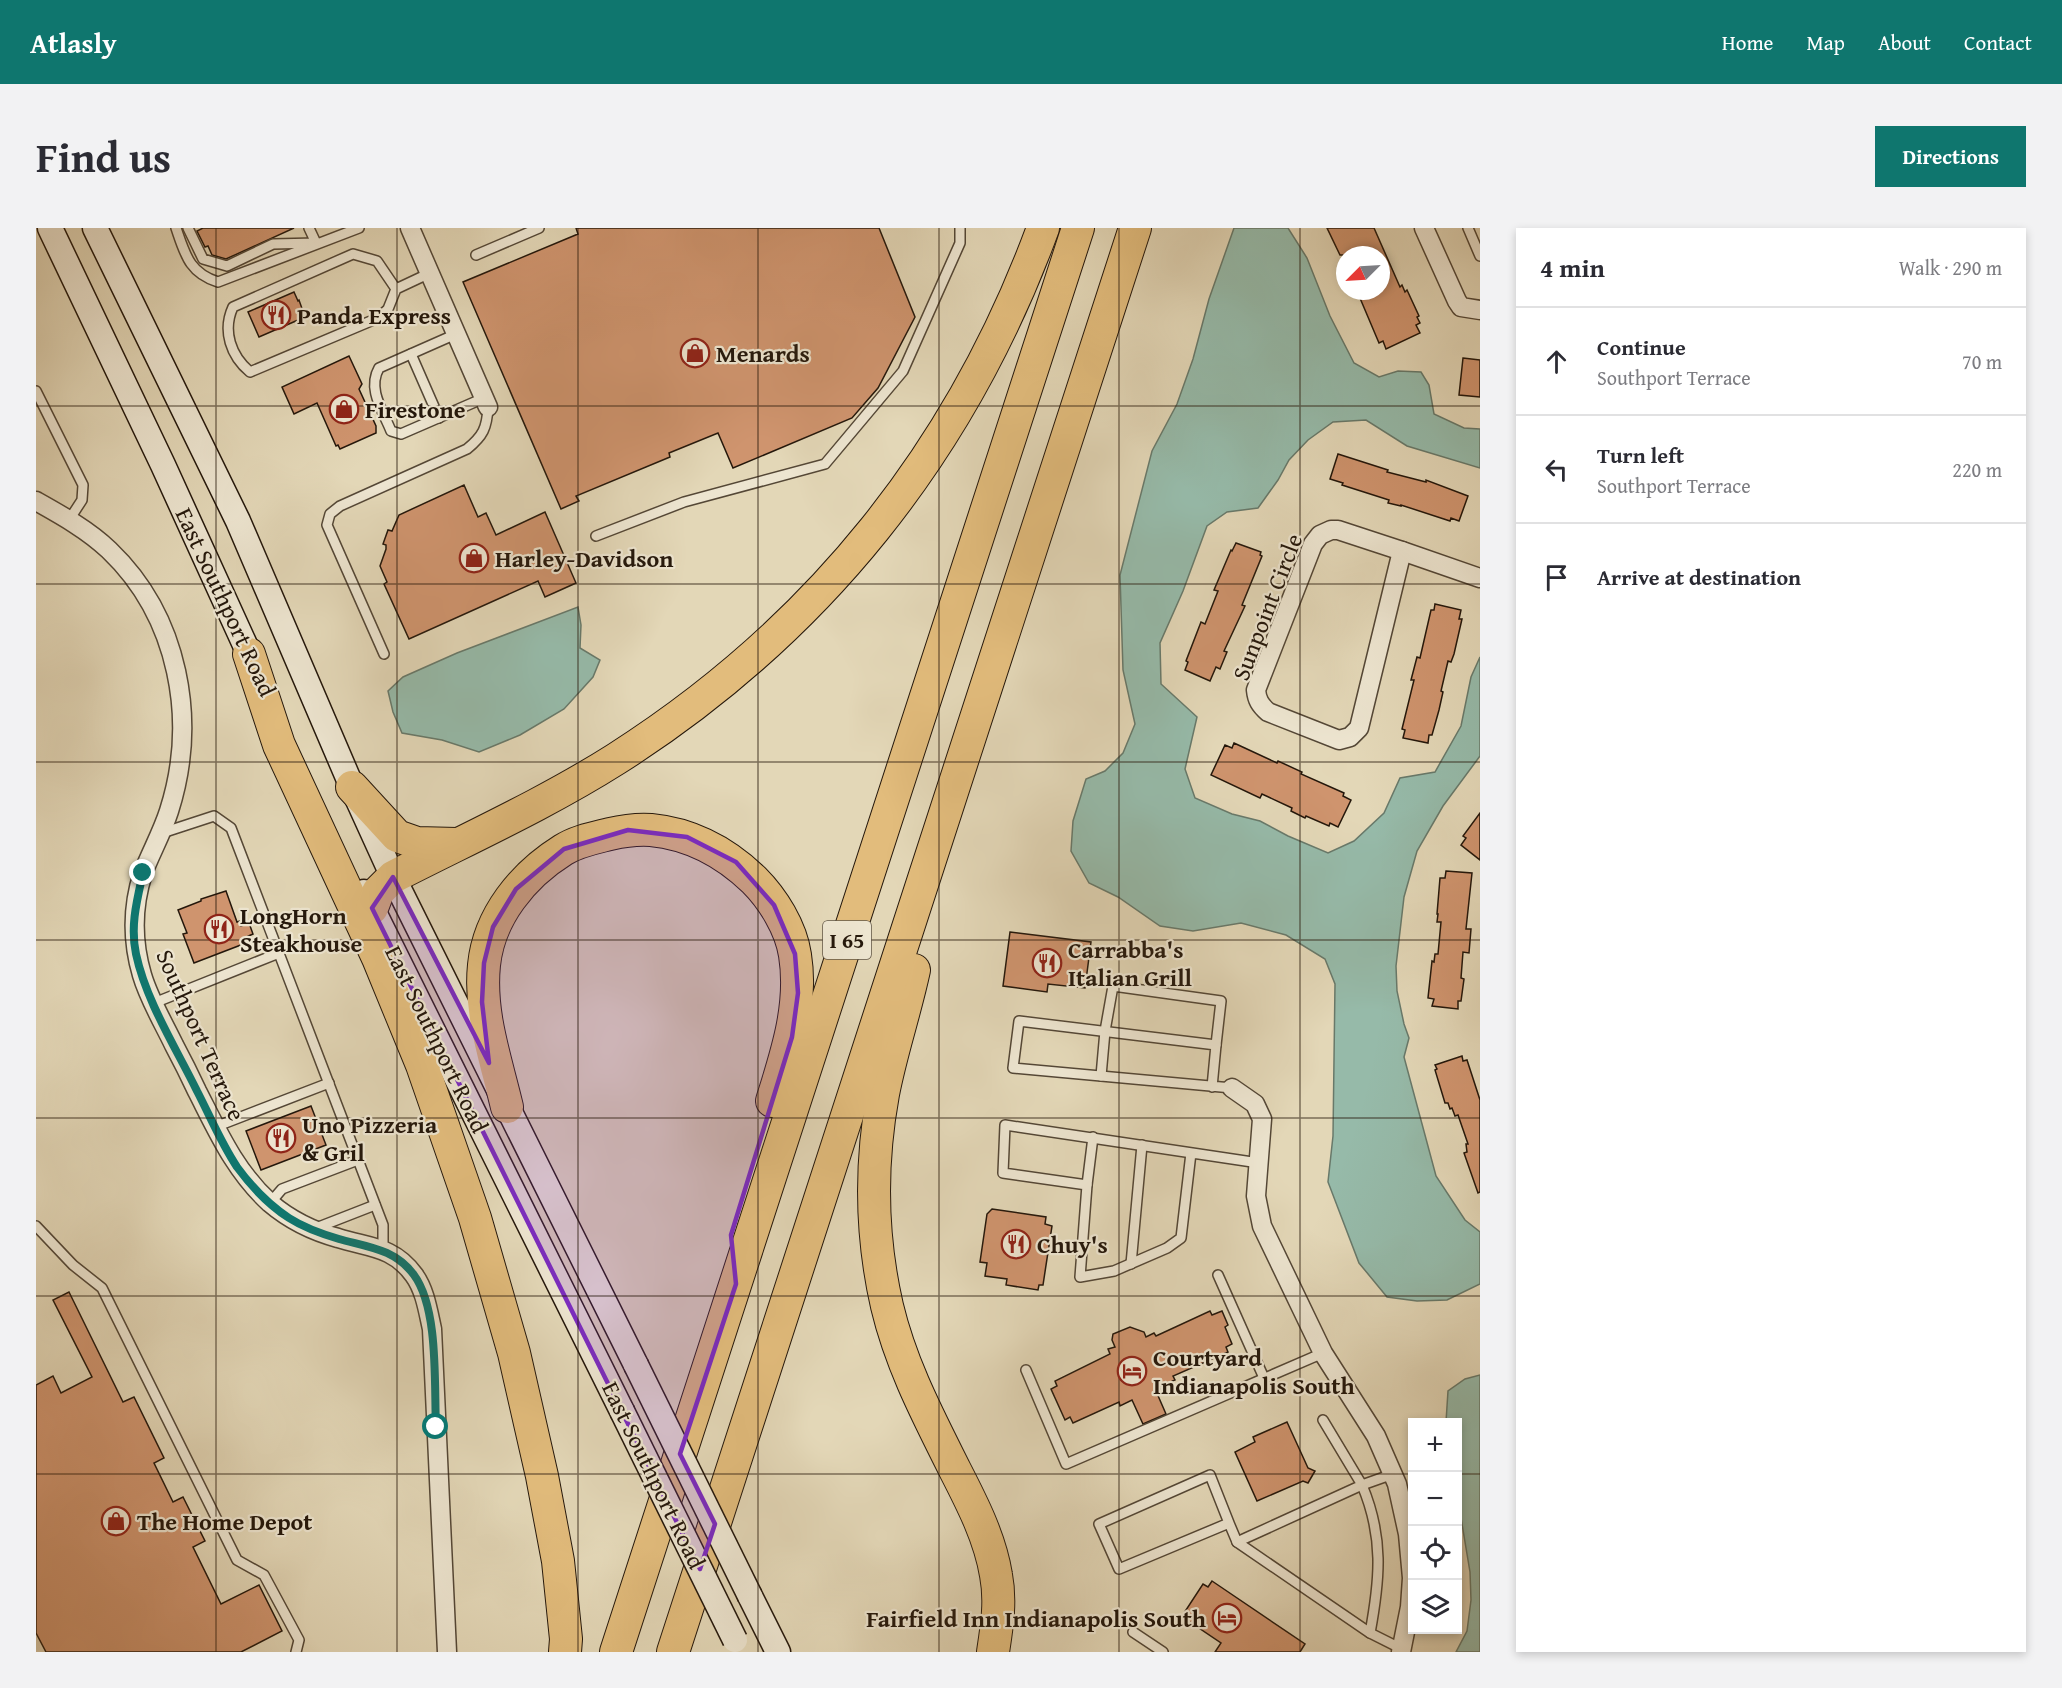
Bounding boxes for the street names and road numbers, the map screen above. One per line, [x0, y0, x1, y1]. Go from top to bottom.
street label: East Southport Road [167, 502, 285, 702]
street label: Sunpoint Circle [1223, 528, 1311, 686]
road number: I 65 [823, 921, 871, 959]
street label: East Southport Road [376, 939, 498, 1139]
street label: Southport Terrace [148, 944, 254, 1126]
street label: East Southport Road [593, 1375, 715, 1575]

